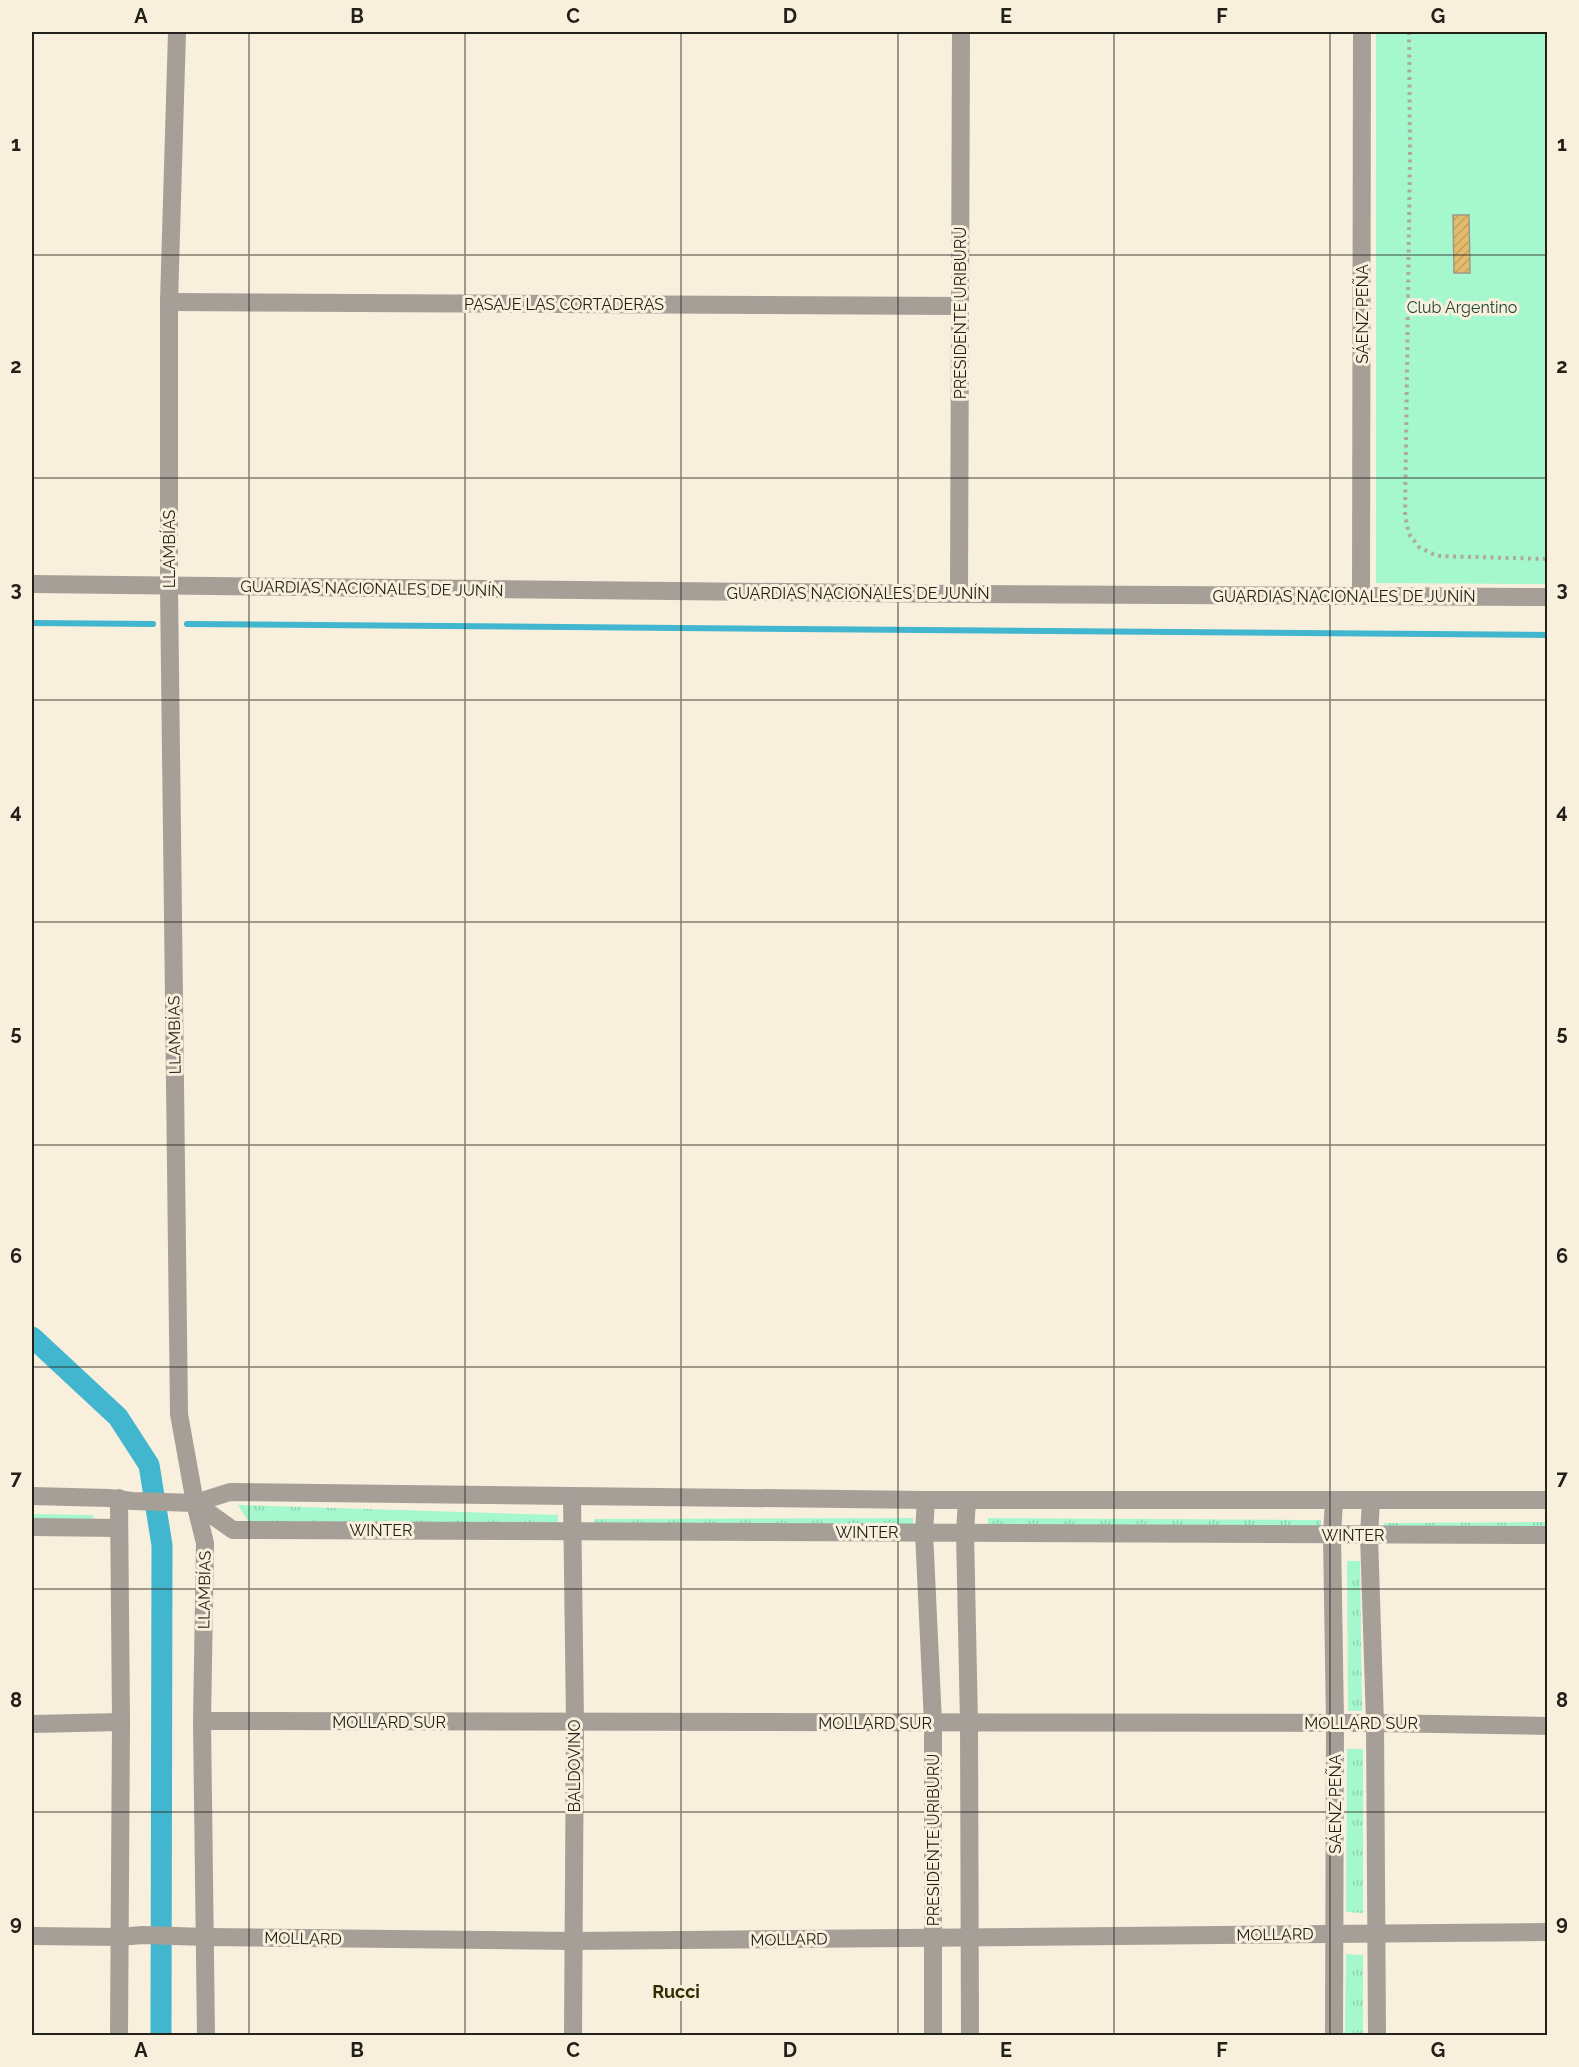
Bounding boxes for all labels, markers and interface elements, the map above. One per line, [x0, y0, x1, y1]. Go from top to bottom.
text: A [134, 4, 148, 28]
text: B [350, 4, 364, 28]
text: C [566, 4, 580, 28]
text: D [783, 4, 797, 28]
text: E [1000, 4, 1012, 28]
text: F [1216, 4, 1228, 28]
text: G [1431, 4, 1445, 28]
text: 1 [11, 132, 21, 156]
text: 1 [1557, 132, 1567, 156]
street label: PRESIDENTE URIBURU [951, 227, 970, 399]
street label: SÁENZ PEÑA [1352, 264, 1372, 364]
street label: PASAJE LAS CORTADERAS [464, 295, 664, 314]
park label: Club Argentino [1407, 298, 1517, 317]
text: 2 [10, 354, 22, 378]
text: 2 [1556, 354, 1568, 378]
street label: LLAMBÍAS [159, 509, 179, 588]
street label: GUARDIAS NACIONALES DE JUNÍN [240, 576, 504, 600]
text: 3 [10, 577, 22, 601]
text: 3 [1556, 577, 1568, 601]
street label: GUARDIAS NACIONALES DE JUNÍN [726, 583, 990, 603]
street label: GUARDIAS NACIONALES DE JUNÍN [1212, 586, 1476, 606]
text: 4 [10, 799, 22, 823]
text: 4 [1556, 799, 1568, 823]
street label: LLAMBÍAS [163, 995, 185, 1074]
text: 5 [10, 1021, 22, 1045]
text: 5 [1556, 1021, 1568, 1045]
text: 6 [10, 1244, 22, 1268]
text: 6 [1556, 1244, 1568, 1268]
text: 7 [10, 1466, 22, 1490]
text: 7 [1556, 1466, 1568, 1490]
street label: WINTER [349, 1521, 413, 1540]
street label: WINTER [835, 1523, 899, 1542]
street label: WINTER [1321, 1526, 1385, 1545]
street label: LLAMBÍAS [193, 1550, 215, 1629]
text: 8 [10, 1688, 22, 1712]
text: 8 [1556, 1688, 1568, 1712]
street label: MOLLARD SUR [332, 1713, 446, 1732]
street label: MOLLARD SUR [818, 1714, 932, 1733]
street label: MOLLARD SUR [1304, 1714, 1418, 1733]
street label: BALDOVINO [565, 1720, 584, 1812]
street label: PRESIDENTE URIBURU [924, 1754, 943, 1926]
street label: SÁENZ PEÑA [1325, 1754, 1345, 1854]
text: 9 [10, 1911, 22, 1935]
text: 9 [1556, 1911, 1568, 1935]
street label: MOLLARD [1236, 1924, 1314, 1945]
street label: MOLLARD [264, 1928, 342, 1949]
street label: MOLLARD [750, 1929, 828, 1950]
district label: Rucci [652, 1981, 700, 2002]
text: A [134, 2038, 148, 2062]
text: B [350, 2038, 364, 2062]
text: C [566, 2038, 580, 2062]
text: D [783, 2038, 797, 2062]
text: E [1000, 2038, 1012, 2062]
text: F [1216, 2038, 1228, 2062]
text: G [1431, 2038, 1445, 2062]

